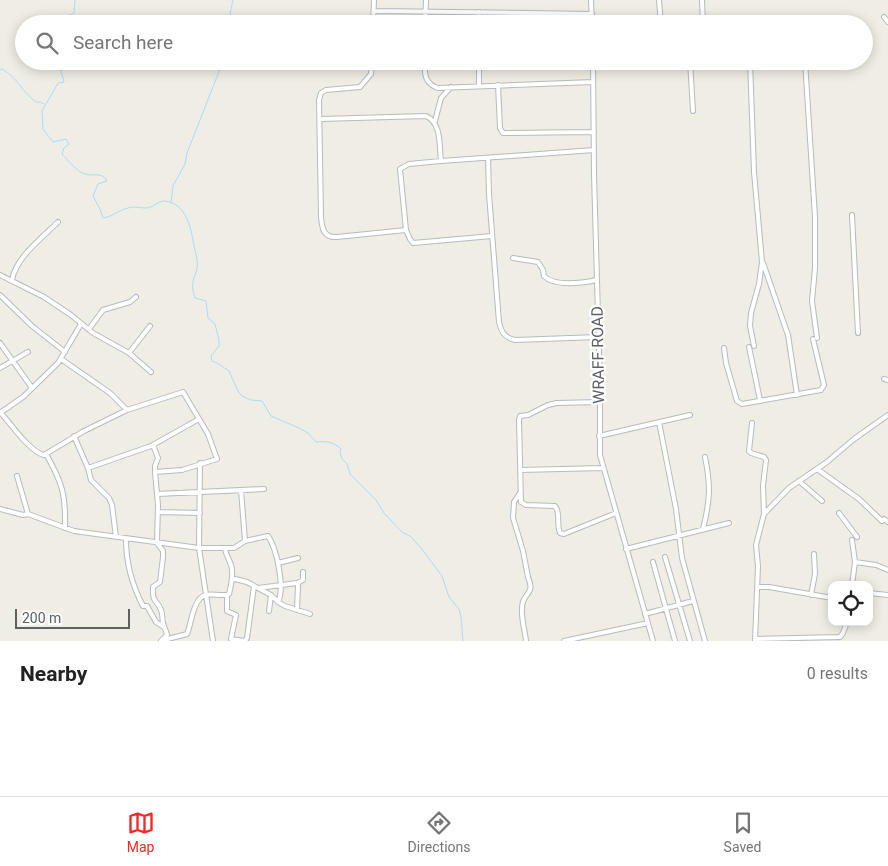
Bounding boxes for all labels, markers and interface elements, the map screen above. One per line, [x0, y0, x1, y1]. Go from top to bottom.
search box [15, 15, 873, 70]
icon: search [33, 29, 61, 57]
text: Search here [73, 31, 173, 54]
street label: WRAFF ROAD [588, 306, 608, 404]
map controls [828, 581, 873, 626]
button: locate [828, 581, 873, 626]
scale bar [15, 606, 130, 629]
text: 200 m [22, 610, 61, 626]
text: Nearby [20, 662, 87, 686]
text: 0 results [807, 664, 868, 683]
tab: Map [127, 809, 155, 855]
tab: Directions [408, 809, 471, 855]
tab: Saved [724, 809, 761, 855]

